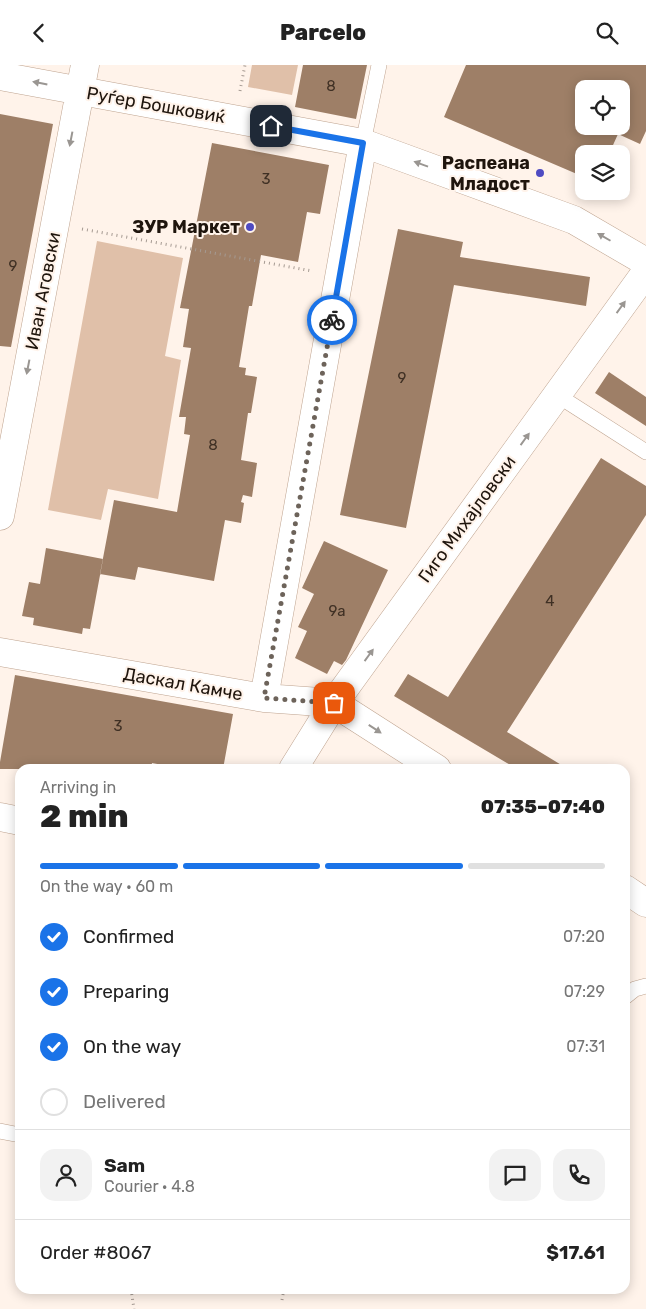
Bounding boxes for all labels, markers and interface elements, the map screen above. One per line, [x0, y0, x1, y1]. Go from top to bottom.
icon: back [25, 19, 53, 47]
text: Parcelo [280, 19, 366, 46]
icon: search [593, 19, 621, 47]
house number: 8 [326, 77, 336, 95]
one-way arrow [32, 79, 48, 87]
map controls [575, 80, 630, 200]
button: locate [575, 80, 630, 135]
street label: Руѓер Бошковиќ [85, 82, 227, 128]
pin [250, 105, 292, 147]
icon: home [257, 112, 285, 140]
one-way arrow [67, 131, 75, 147]
button: layers [575, 145, 630, 200]
place label: Распеана Младост [442, 152, 530, 195]
one-way arrow [413, 160, 428, 168]
marker: Распеана Младост [534, 167, 546, 179]
house number: 3 [261, 170, 271, 188]
place label: ЗУР Маркет [132, 216, 240, 238]
marker: ЗУР Маркет [244, 221, 256, 233]
street label: Иван Аговски [21, 230, 65, 352]
one-way arrow [597, 233, 610, 242]
house number: 9 [9, 257, 18, 275]
courier [307, 295, 357, 345]
one-way arrow [615, 301, 626, 314]
icon: bike [318, 306, 346, 334]
one-way arrow [24, 360, 32, 376]
house number: 9 [398, 369, 407, 387]
one-way arrow [520, 432, 530, 445]
house number: 8 [208, 436, 218, 454]
street label: Гиго Михајловски [413, 451, 521, 587]
house number: 4 [545, 592, 555, 610]
house number: 9a [328, 602, 346, 620]
one-way arrow [364, 649, 374, 662]
street label: Даскал Камче [122, 663, 244, 705]
pin [313, 682, 355, 724]
icon: bag [320, 689, 348, 717]
house number: 3 [113, 717, 123, 735]
one-way arrow [369, 725, 382, 734]
text: Arriving in [40, 778, 116, 797]
text: 07:35–07:40 [481, 795, 605, 818]
text: 2 min [40, 797, 129, 835]
text: On the way · 60 m [40, 877, 173, 896]
icon: check [40, 923, 68, 951]
text: Confirmed [83, 925, 174, 948]
text: 07:20 [563, 927, 605, 946]
icon: check [40, 978, 68, 1006]
text: Preparing [83, 980, 169, 1003]
text: 07:29 [564, 982, 605, 1001]
icon: check [40, 1033, 68, 1061]
text: On the way [83, 1035, 181, 1058]
text: 07:31 [566, 1037, 605, 1056]
text: Delivered [83, 1090, 166, 1113]
button: person [40, 1149, 92, 1201]
button: chat [489, 1149, 541, 1201]
button: phone [553, 1149, 605, 1201]
text: Sam [104, 1154, 145, 1177]
text: Courier · 4.8 [104, 1177, 195, 1196]
text: Order #8067 [40, 1241, 151, 1264]
text: $17.61 [546, 1241, 605, 1264]

